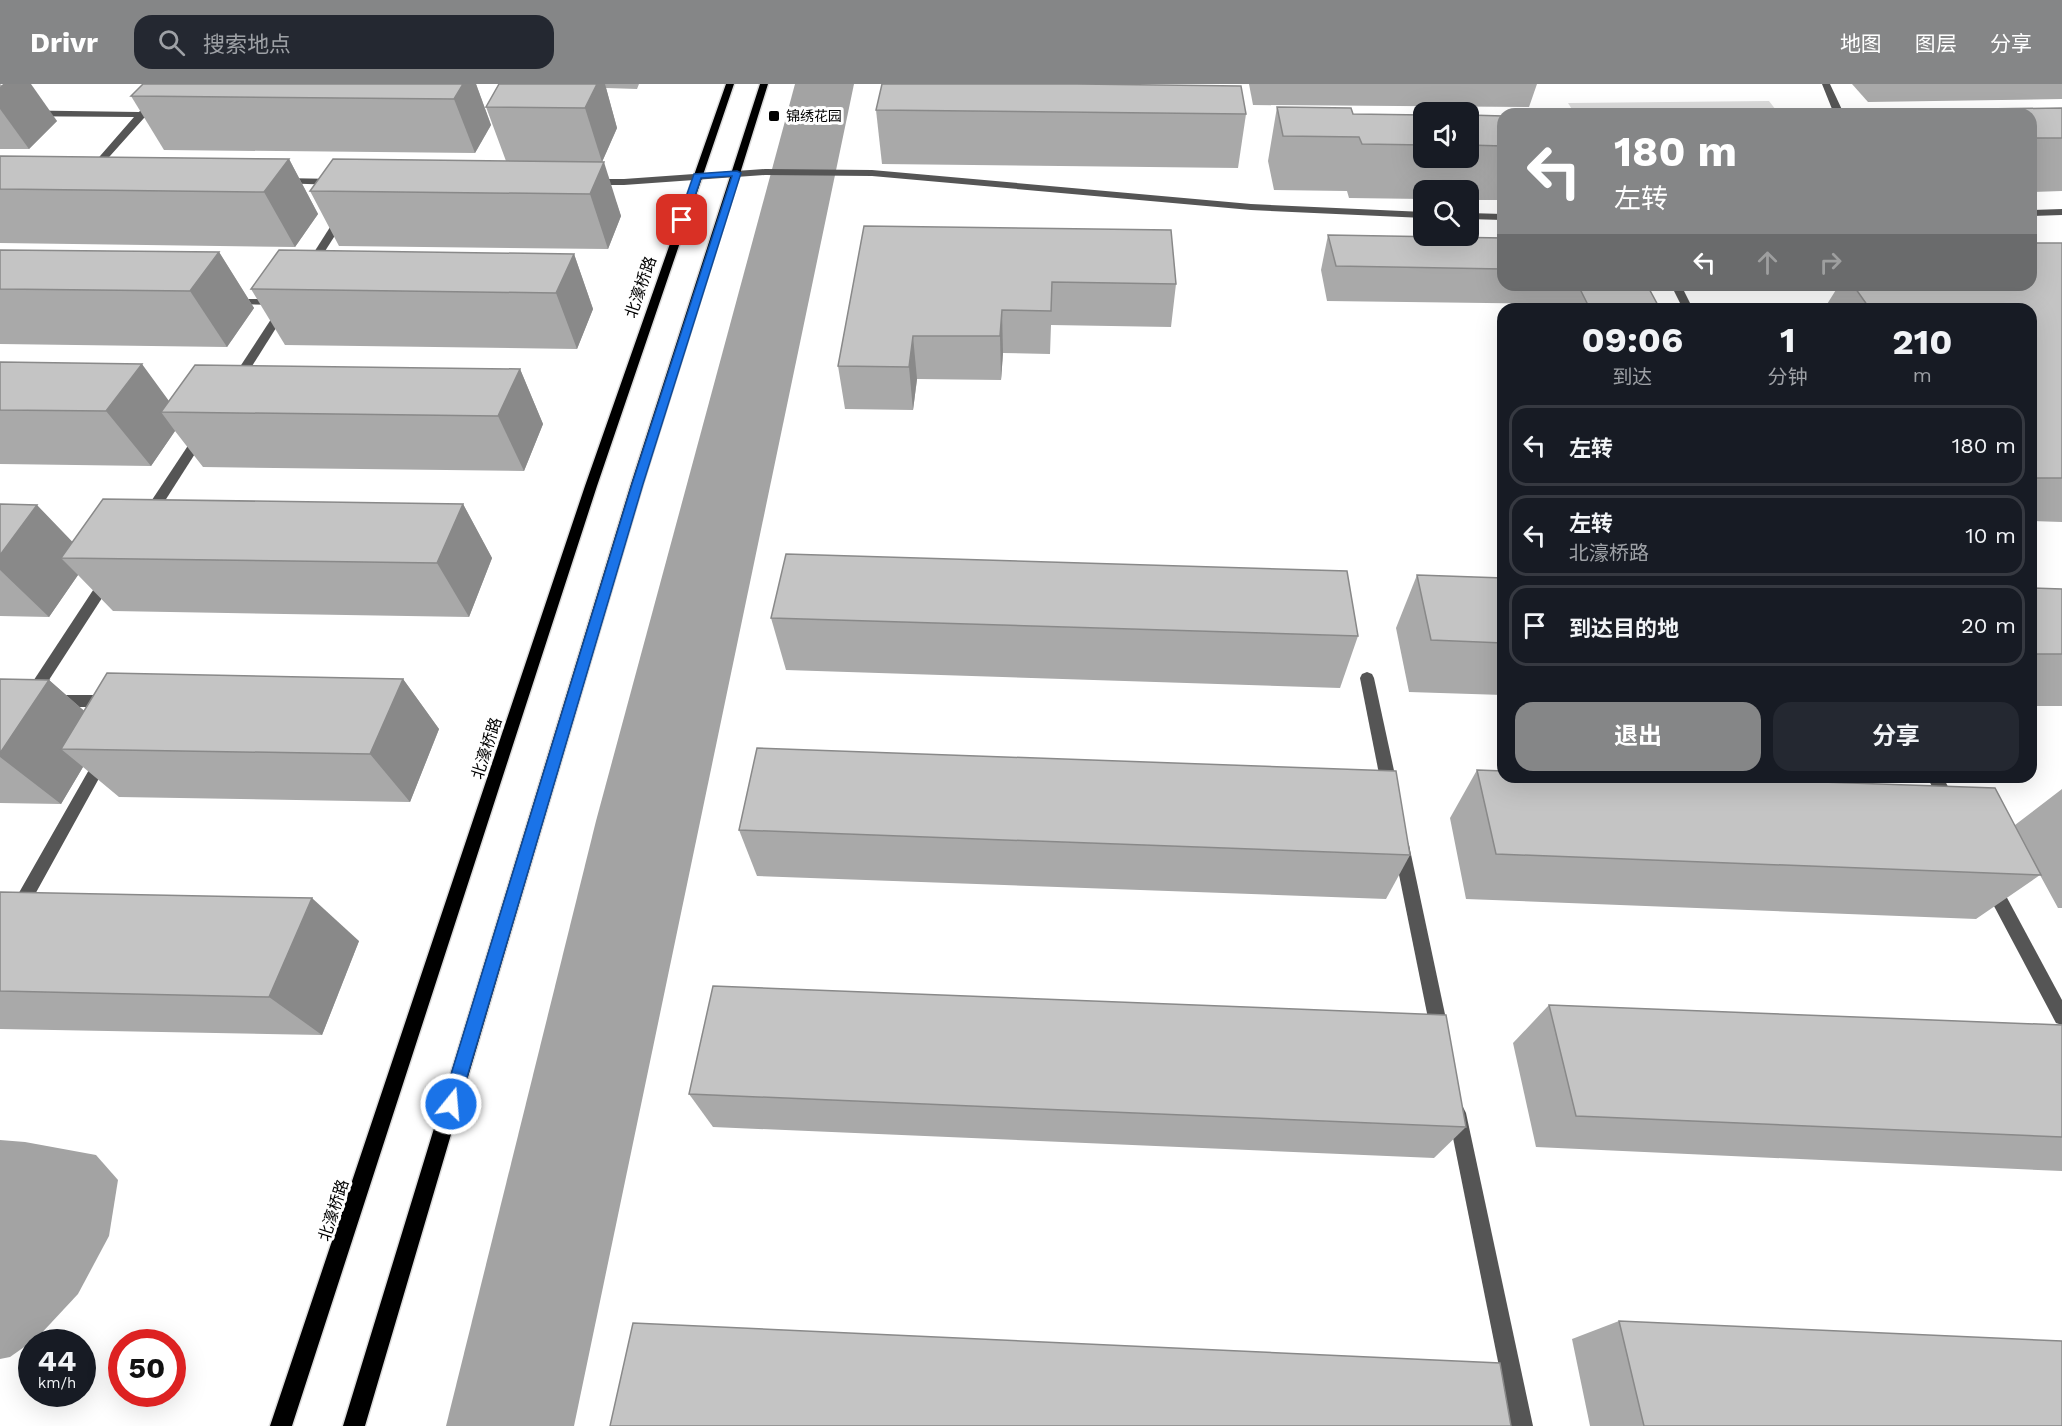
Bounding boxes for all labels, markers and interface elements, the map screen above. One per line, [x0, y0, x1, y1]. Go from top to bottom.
search box [134, 15, 554, 69]
text: Drivr [30, 26, 98, 59]
icon: search [155, 26, 188, 59]
text: 地图 [1840, 31, 1882, 56]
text: 图层 [1915, 31, 1957, 56]
text: 分享 [1990, 31, 2032, 56]
text: 搜索地点 [203, 32, 291, 57]
map controls [1413, 102, 1479, 246]
button: sound [1413, 102, 1479, 168]
place label: 锦绣花园 [786, 108, 842, 124]
marker: 锦绣花园 [767, 109, 781, 123]
text: 180 m [1614, 127, 1737, 176]
icon: left [1515, 132, 1593, 210]
button: search [1413, 180, 1479, 246]
text: 左转 [1614, 183, 1668, 215]
pin [656, 194, 707, 245]
icon: arrive [665, 203, 698, 236]
icon: left [1688, 246, 1721, 279]
icon: ahead [1751, 246, 1784, 279]
icon: right [1814, 246, 1847, 279]
street label: 北濠桥路 [621, 254, 660, 321]
text: 09:06 [1582, 319, 1683, 361]
text: 1 [1780, 319, 1795, 361]
text: 210 [1892, 321, 1952, 363]
text: m [1913, 363, 1932, 387]
text: 到达 [1612, 365, 1652, 389]
text: 分钟 [1768, 365, 1808, 389]
icon: left [1518, 429, 1551, 462]
text: 180 m [1952, 433, 2016, 458]
text: 左转 [1569, 436, 1613, 461]
text: 左转 [1569, 511, 1613, 536]
icon: left [1518, 519, 1551, 552]
text: 10 m [1965, 523, 2016, 548]
text: 北濠桥路 [1569, 541, 1649, 565]
icon: arrive [1518, 609, 1551, 642]
text: 20 m [1961, 613, 2016, 638]
text: 到达目的地 [1569, 616, 1679, 641]
button: 退出 [1515, 702, 1761, 771]
button: 分享 [1773, 702, 2019, 771]
street label: 北濠桥路 [468, 715, 505, 782]
position arrow [419, 1072, 483, 1136]
street label: 北濠桥路 [315, 1177, 352, 1244]
speed limit sign: 50 [108, 1329, 186, 1407]
text: 44 [38, 1343, 76, 1378]
text: km/h [38, 1374, 76, 1392]

